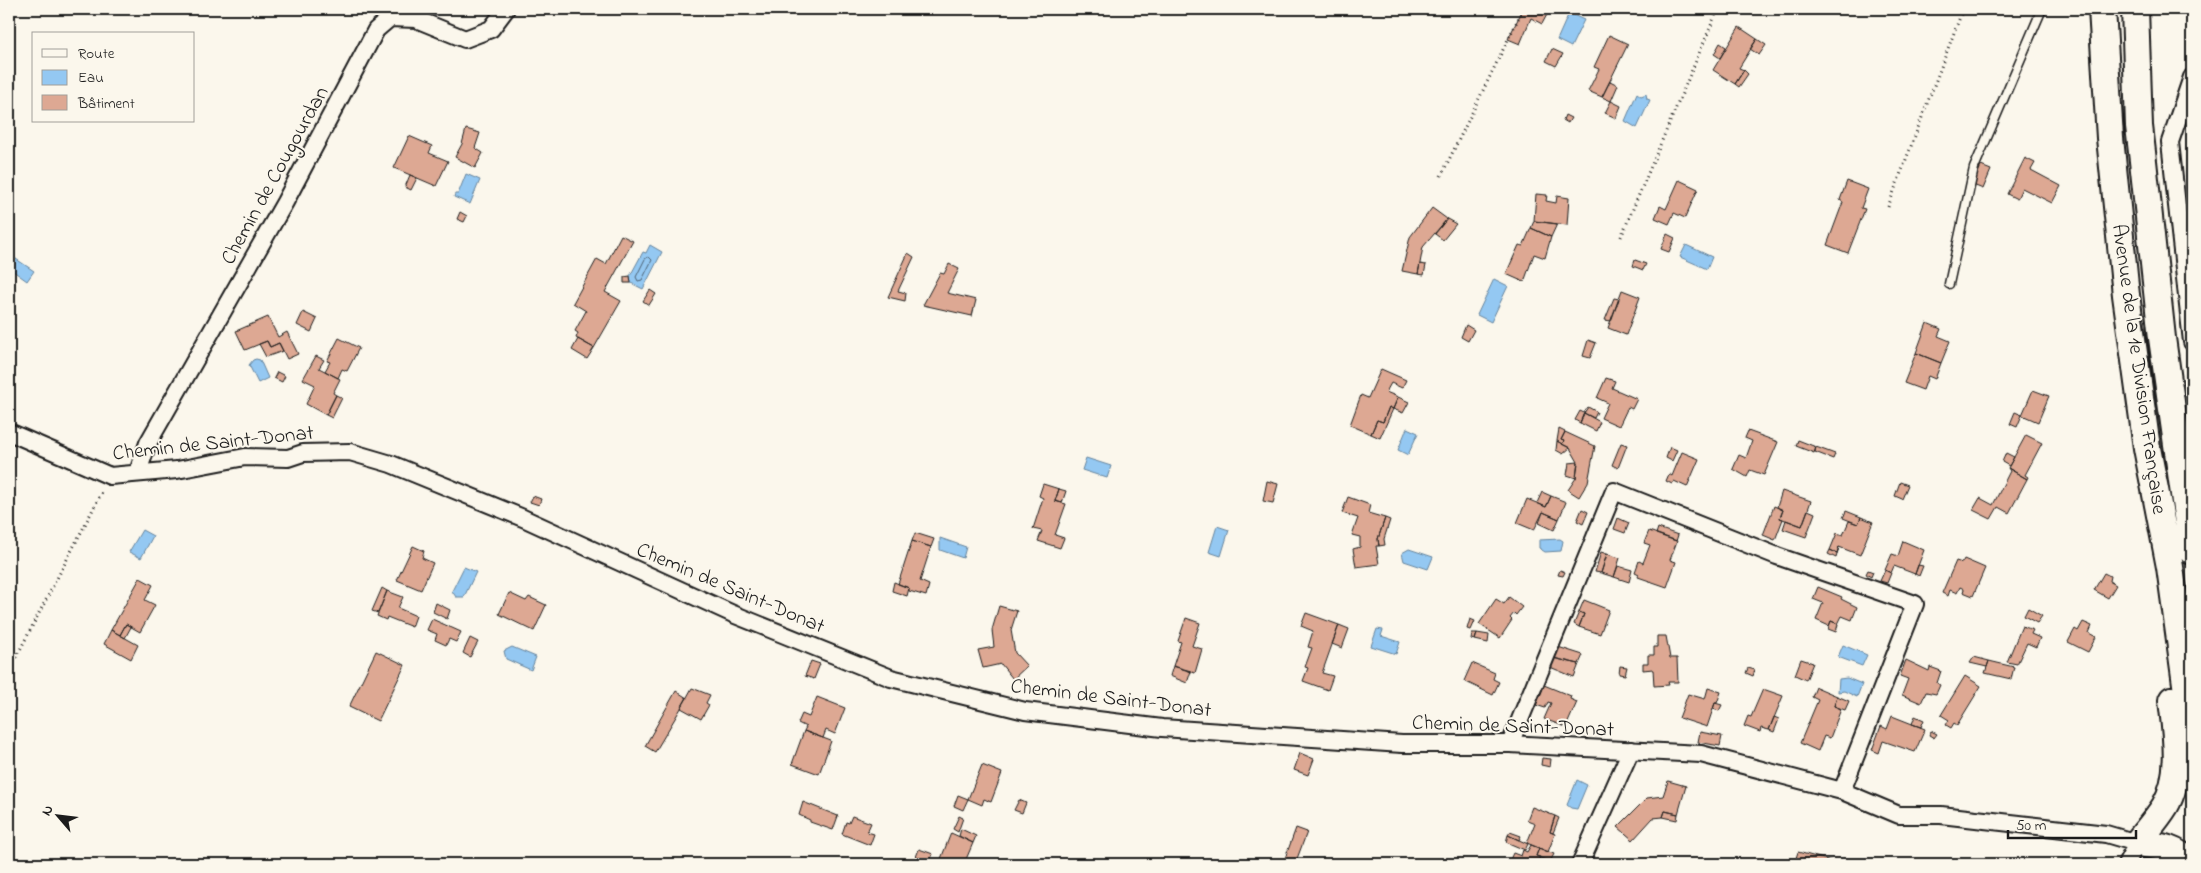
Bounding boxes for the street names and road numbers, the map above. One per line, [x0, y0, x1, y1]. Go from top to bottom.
street label: Chemin de Cougourdan [214, 81, 339, 272]
street label: Avenue de la 1e Division Française [2103, 222, 2173, 517]
street label: Chemin de Saint-Donat [111, 419, 315, 469]
street label: Chemin de Saint-Donat [631, 536, 829, 642]
street label: Chemin de Saint-Donat [1009, 672, 1213, 726]
street label: Chemin de Saint-Donat [1411, 708, 1614, 746]

